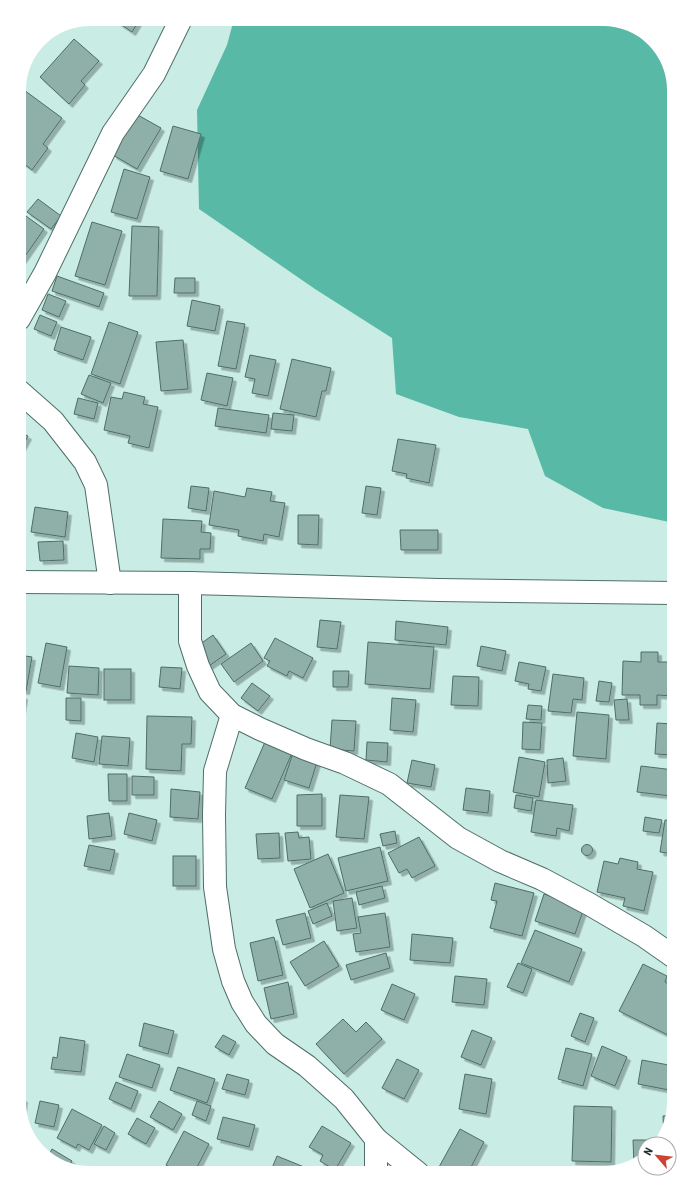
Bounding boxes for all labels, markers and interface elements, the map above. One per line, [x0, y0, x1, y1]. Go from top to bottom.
north arrow [637, 1136, 677, 1176]
text: N [641, 1145, 656, 1158]

